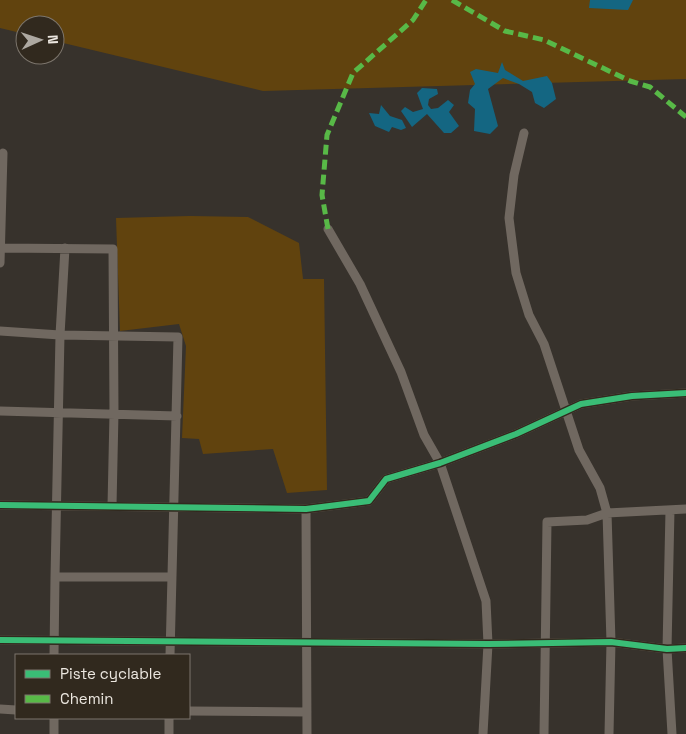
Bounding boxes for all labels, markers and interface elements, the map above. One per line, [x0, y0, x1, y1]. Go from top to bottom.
north arrow [15, 15, 65, 65]
text: N [44, 34, 62, 44]
legend [15, 654, 190, 719]
text: Piste cyclable [60, 664, 162, 683]
text: Chemin [60, 689, 113, 708]

